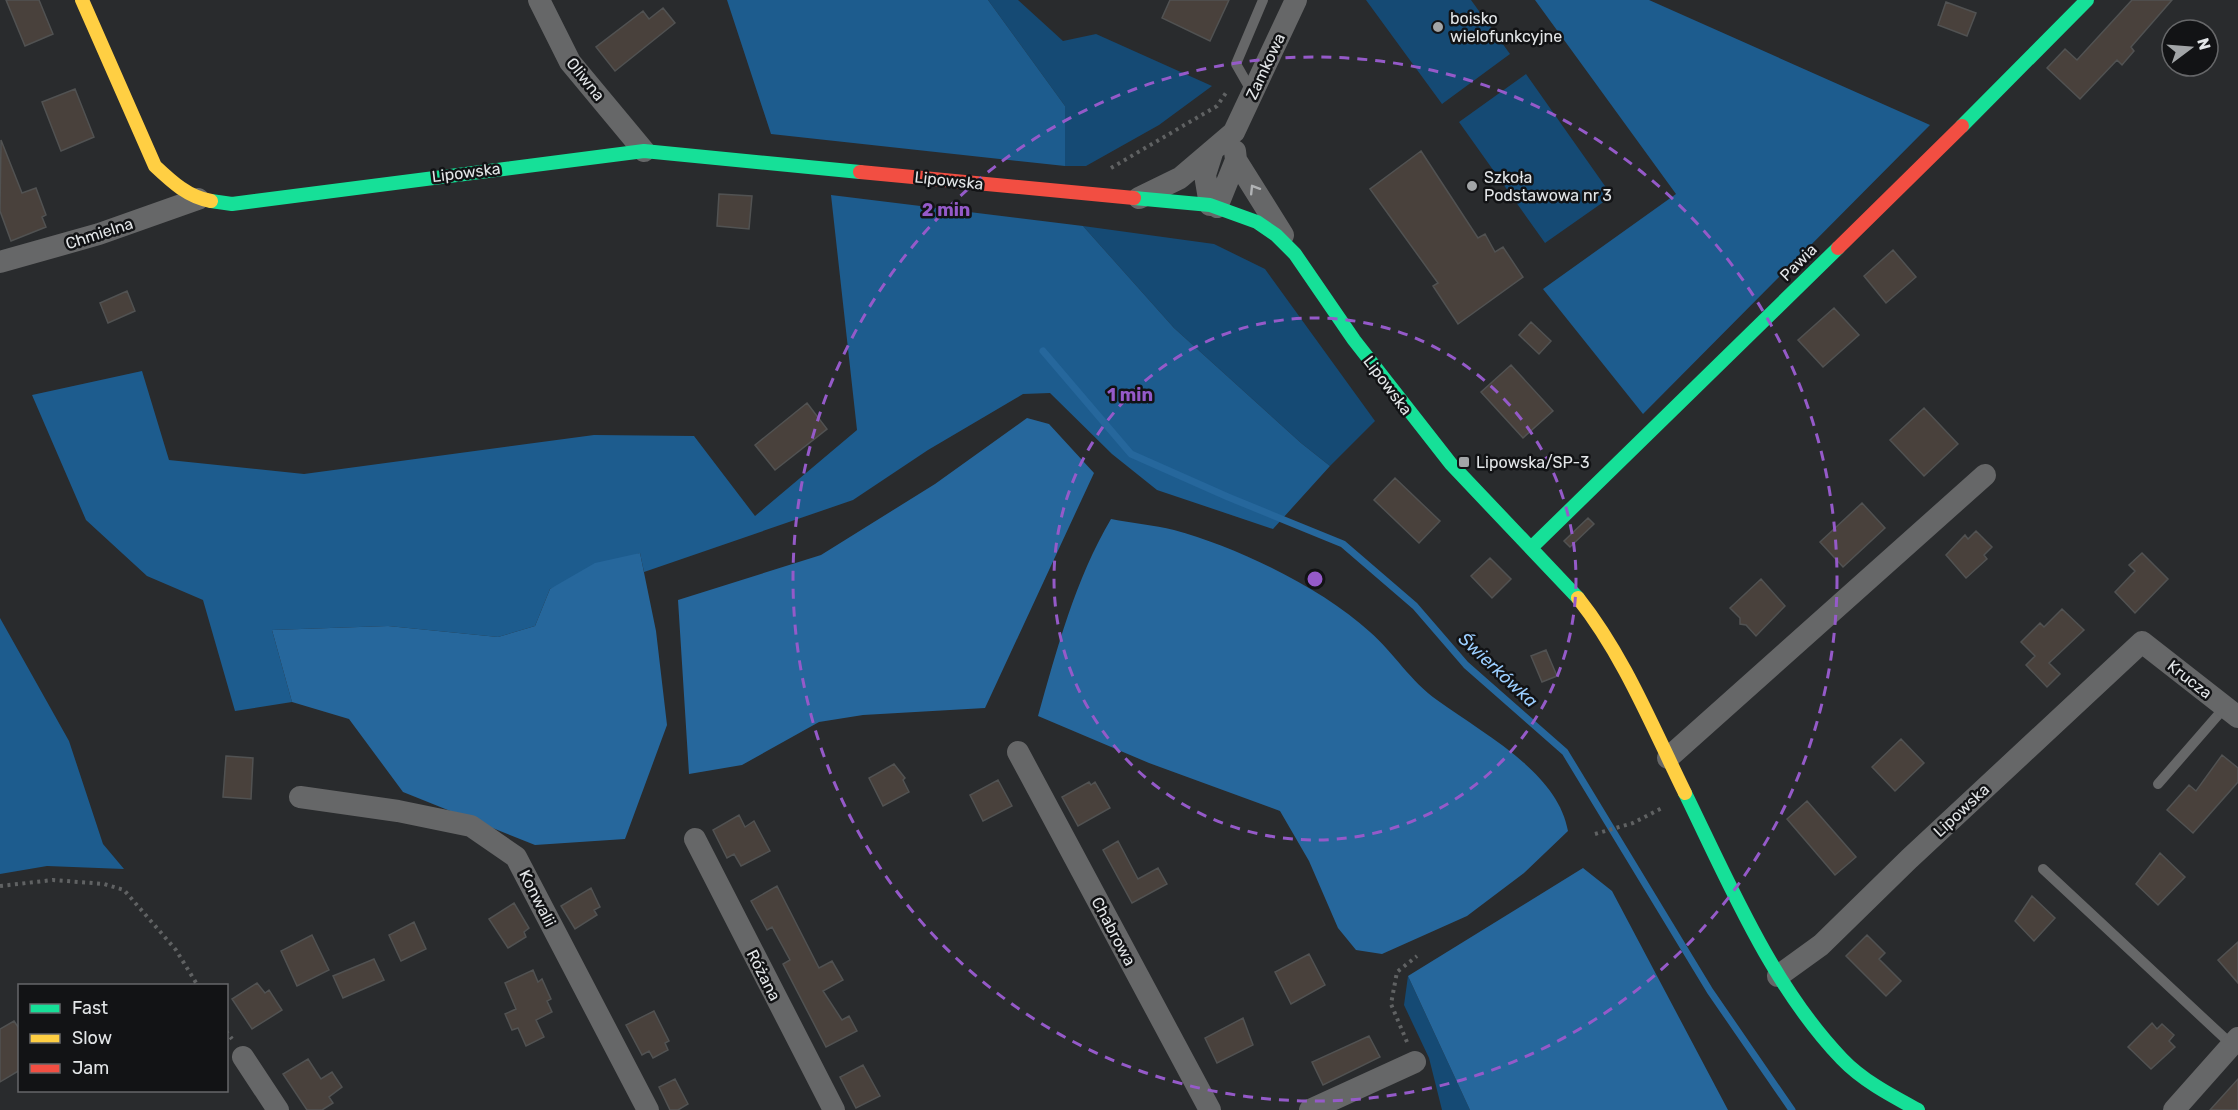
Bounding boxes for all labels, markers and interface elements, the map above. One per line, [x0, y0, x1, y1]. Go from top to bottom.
place label: boisko wielofunkcyjne [1450, 9, 1562, 46]
north arrow [2160, 18, 2220, 78]
marker: boisko wielofunkcyjne [1431, 20, 1445, 34]
street label: Zamkowa [1242, 30, 1289, 102]
text: N [2193, 36, 2215, 52]
street label: Oliwna [563, 54, 609, 105]
street label: Lipowska [431, 159, 502, 186]
street label: Lipowska [914, 167, 984, 194]
place label: Szkoła Podstawowa nr 3 [1484, 168, 1612, 205]
marker: Szkoła Podstawowa nr 3 [1465, 179, 1479, 193]
one-way arrow [1250, 185, 1261, 196]
text: 2 min [922, 199, 970, 221]
street label: Chmielna [63, 214, 135, 253]
street label: Pawia [1776, 240, 1821, 285]
street label: Lipowska [1359, 352, 1416, 419]
text: 1 min [1107, 384, 1153, 406]
place label: Lipowska/SP-3 [1476, 453, 1590, 472]
marker: Lipowska/SP-3 [1457, 455, 1471, 469]
centre of rings [1305, 569, 1325, 589]
water label: Świerkówka [1454, 628, 1542, 712]
street label: Krucza [2164, 656, 2216, 703]
street label: Lipowska [1930, 780, 1993, 841]
street label: Konwalii [515, 867, 560, 930]
street label: Chabrowa [1088, 894, 1140, 969]
street label: Różana [743, 946, 785, 1004]
legend [18, 984, 228, 1092]
text: Fast [72, 997, 108, 1019]
text: Slow [72, 1027, 112, 1049]
text: Jam [72, 1057, 109, 1079]

